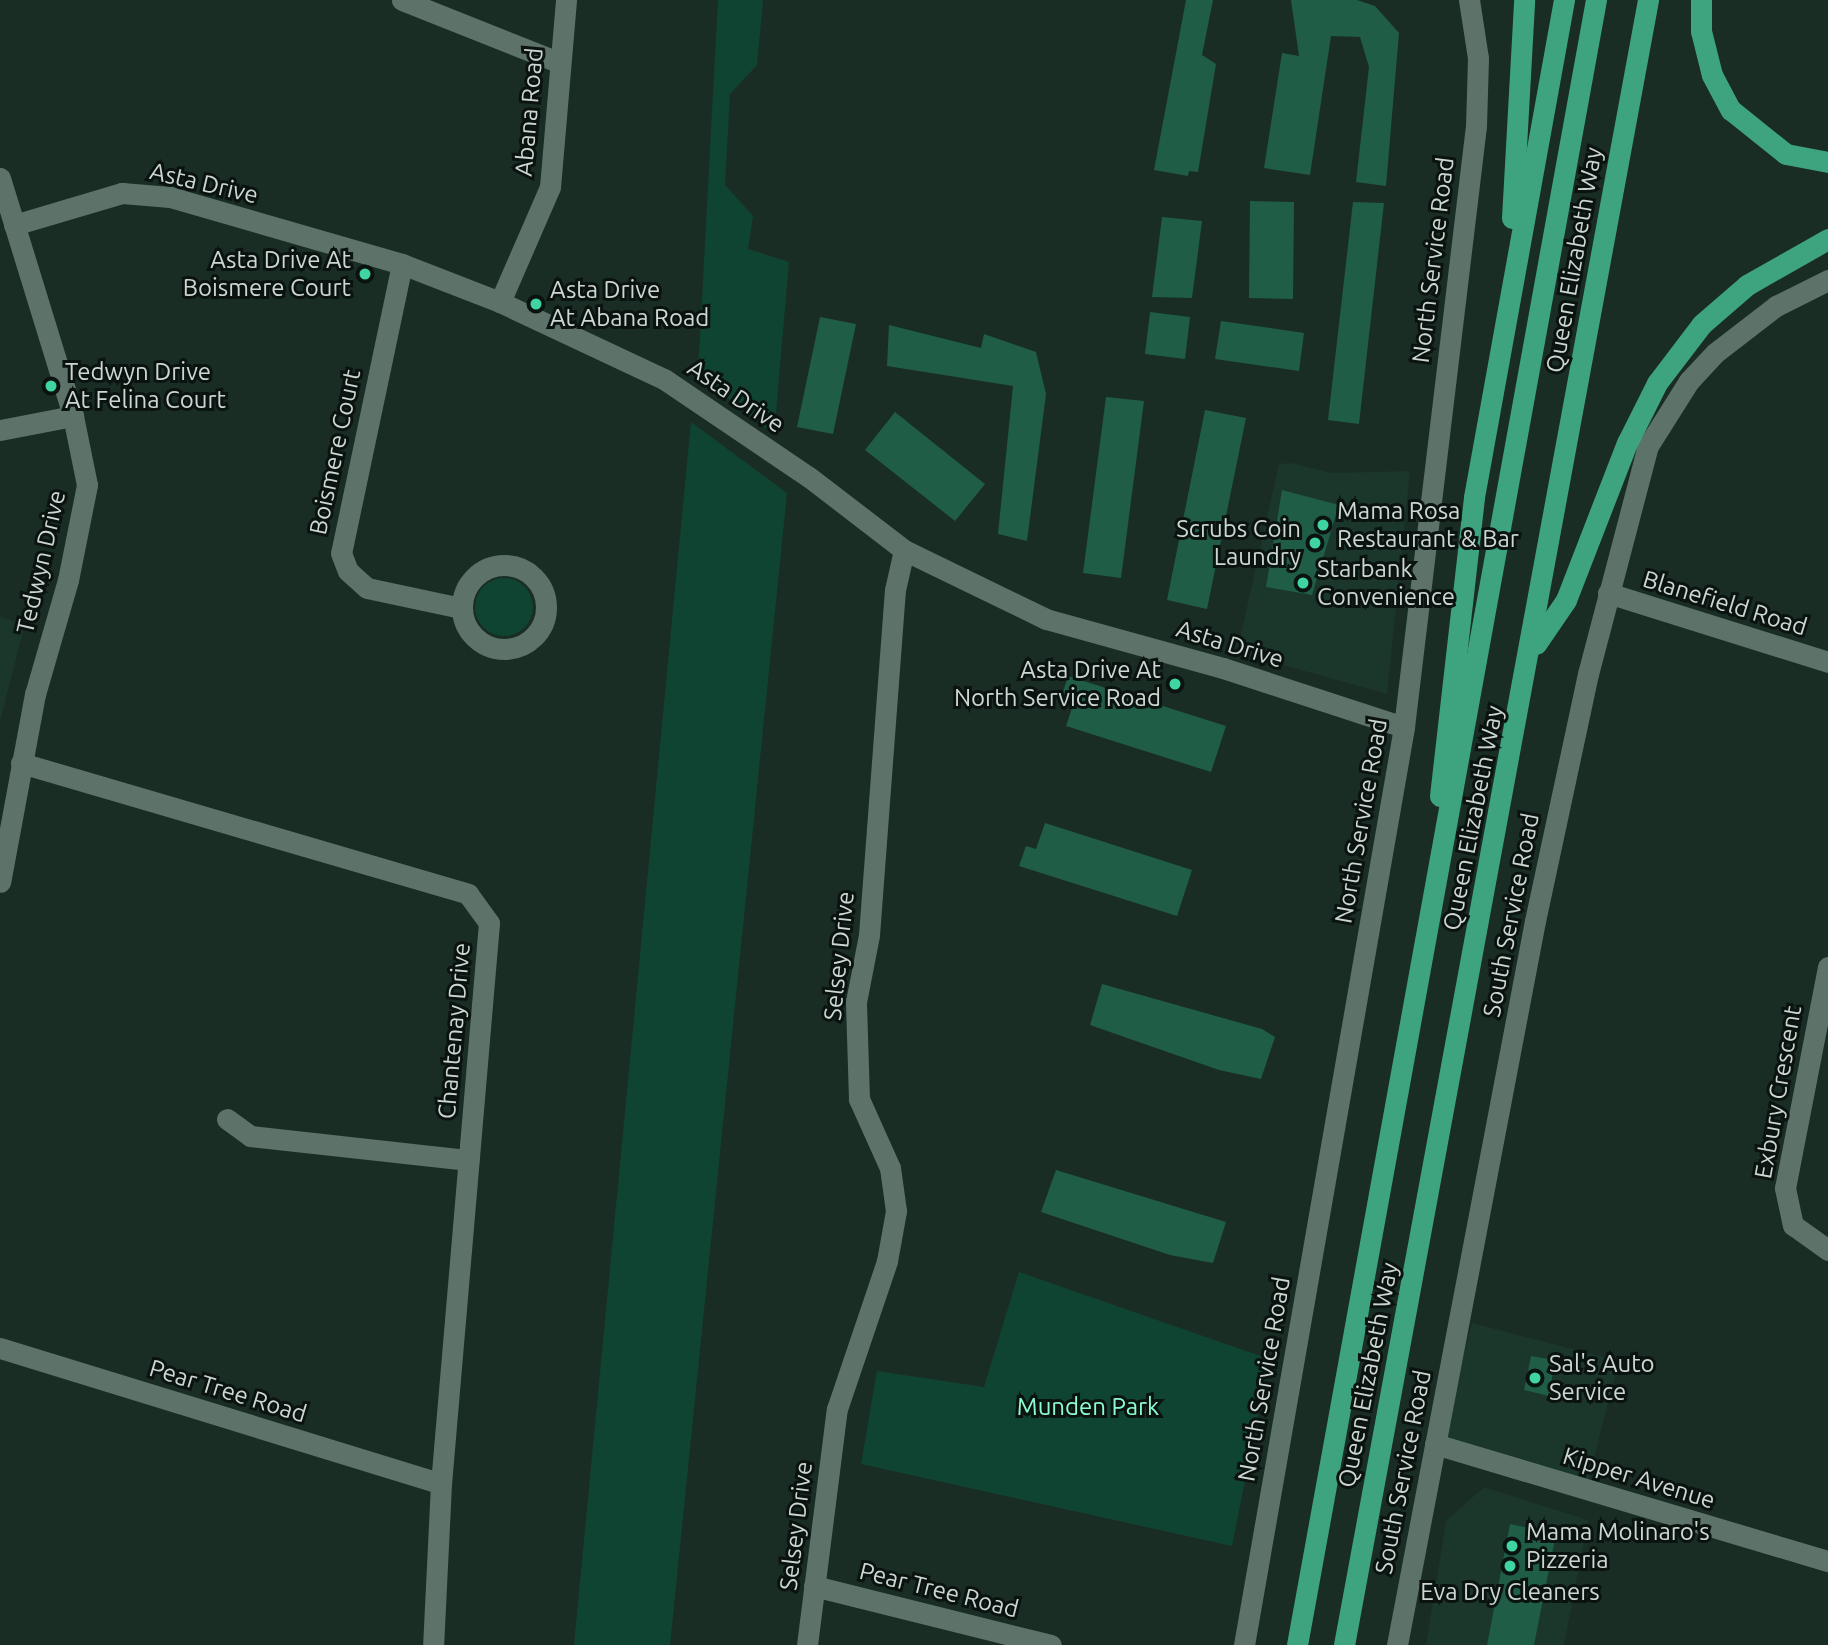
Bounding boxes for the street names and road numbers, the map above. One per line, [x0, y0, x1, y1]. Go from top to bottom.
street label: Abana Road [509, 47, 549, 177]
street label: Queen Elizabeth Way [1540, 145, 1608, 375]
street label: North Service Road [1406, 155, 1460, 365]
street label: Asta Drive [147, 157, 261, 209]
street label: Asta Drive [682, 353, 790, 439]
street label: Boismere Court [303, 367, 367, 537]
street label: Tedwyn Drive [11, 488, 71, 636]
street label: Blanefield Road [1639, 564, 1811, 642]
street label: Asta Drive [1173, 614, 1287, 674]
street label: Queen Elizabeth Way [1437, 703, 1509, 933]
street label: North Service Road [1329, 717, 1393, 925]
street label: South Service Road [1477, 811, 1545, 1019]
street label: Selsey Drive [818, 890, 860, 1022]
street label: Chantenay Drive [432, 942, 476, 1120]
street label: Exbury Crescent [1749, 1003, 1807, 1181]
street label: Queen Elizabeth Way [1332, 1260, 1404, 1490]
street label: North Service Road [1232, 1275, 1296, 1483]
street label: Pear Tree Road [146, 1353, 310, 1429]
street label: South Service Road [1369, 1368, 1437, 1576]
street label: Kipper Avenue [1559, 1441, 1719, 1515]
street label: Selsey Drive [774, 1460, 818, 1592]
street label: Pear Tree Road [856, 1556, 1022, 1624]

